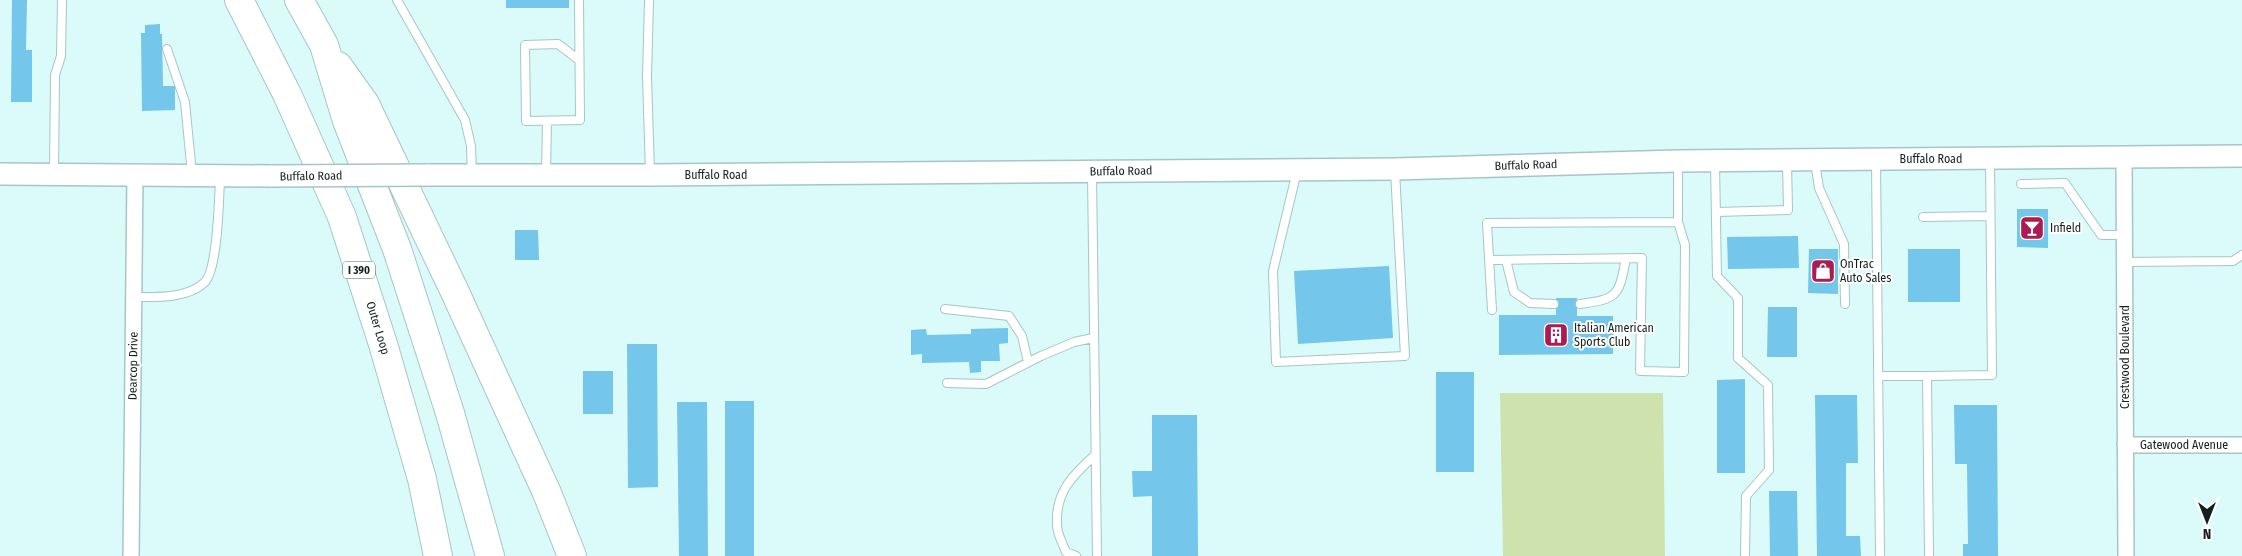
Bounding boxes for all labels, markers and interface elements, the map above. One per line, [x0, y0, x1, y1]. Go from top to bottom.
street label: Buffalo Road [1900, 152, 1962, 166]
street label: Buffalo Road [1494, 157, 1558, 173]
street label: Buffalo Road [1089, 163, 1153, 179]
street label: Buffalo Road [279, 168, 343, 184]
street label: Buffalo Road [685, 168, 747, 182]
bar icon: Infield [2019, 215, 2045, 241]
place label: Infield [2050, 221, 2081, 235]
place label: OnTrac Auto Sales [1840, 257, 1891, 285]
shop icon: OnTrac Auto Sales [1810, 258, 1836, 284]
road number: I 390 [343, 262, 375, 278]
street label: Outer Loop [363, 300, 393, 356]
street label: Crestwood Boulevard [2118, 305, 2132, 409]
place label: Italian American Sports Club [1574, 321, 1654, 349]
building icon: Italian American Sports Club [1543, 322, 1569, 348]
street label: Dearcop Drive [125, 332, 141, 400]
street label: Gatewood Avenue [2140, 438, 2228, 452]
north arrow [2182, 496, 2232, 546]
text: N [2203, 525, 2211, 542]

